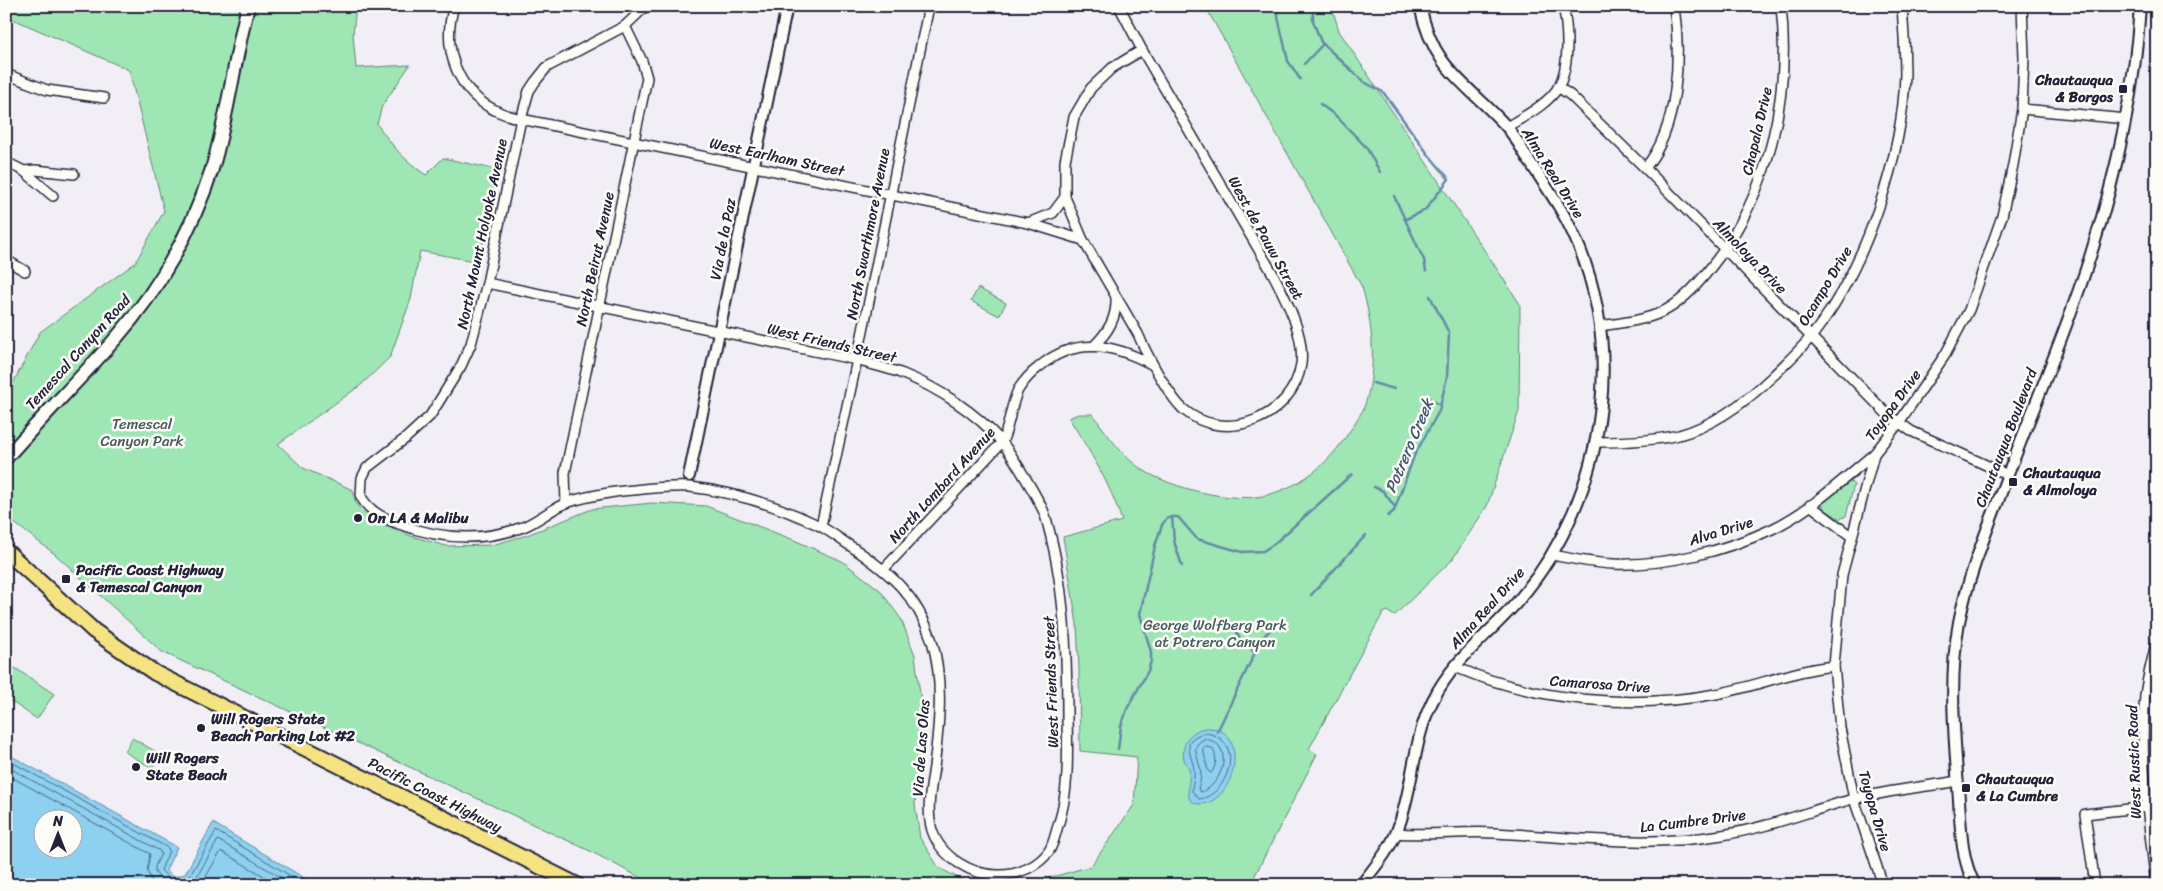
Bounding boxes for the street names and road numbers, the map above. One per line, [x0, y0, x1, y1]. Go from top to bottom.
street label: Chapala Drive [1734, 84, 1780, 178]
street label: Alma Real Drive [1514, 121, 1592, 224]
street label: West Earlham Street [707, 130, 848, 184]
street label: North Mount Holyoke Avenue [449, 136, 515, 332]
street label: North Swarthmore Avenue [839, 146, 897, 322]
street label: West de Pauw Street [1221, 171, 1311, 305]
street label: North Beirut Avenue [568, 189, 622, 329]
street label: Via de la Paz [702, 195, 744, 282]
street label: Almoloya Drive [1706, 211, 1794, 301]
street label: Ocampo Drive [1791, 241, 1859, 331]
street label: Temescal Canyon Road [19, 287, 138, 416]
street label: West Friends Street [765, 315, 900, 371]
street label: Toyopa Drive [1858, 363, 1928, 446]
street label: Chautauqua Boulevard [1968, 364, 2045, 511]
street label: North Lombard Avenue [882, 421, 1002, 549]
street label: Alva Drive [1685, 509, 1756, 553]
street label: Alma Real Drive [1442, 561, 1531, 656]
street label: West Friends Street [1036, 615, 1066, 748]
street label: Camarosa Drive [1549, 668, 1651, 700]
street label: Via de Las Olas [905, 699, 937, 797]
street label: West Rustic Road [2119, 703, 2149, 820]
street label: Pacific Coast Highway [363, 750, 507, 840]
street label: Toyopa Drive [1851, 767, 1899, 855]
street label: La Cumbre Drive [1639, 802, 1748, 840]

